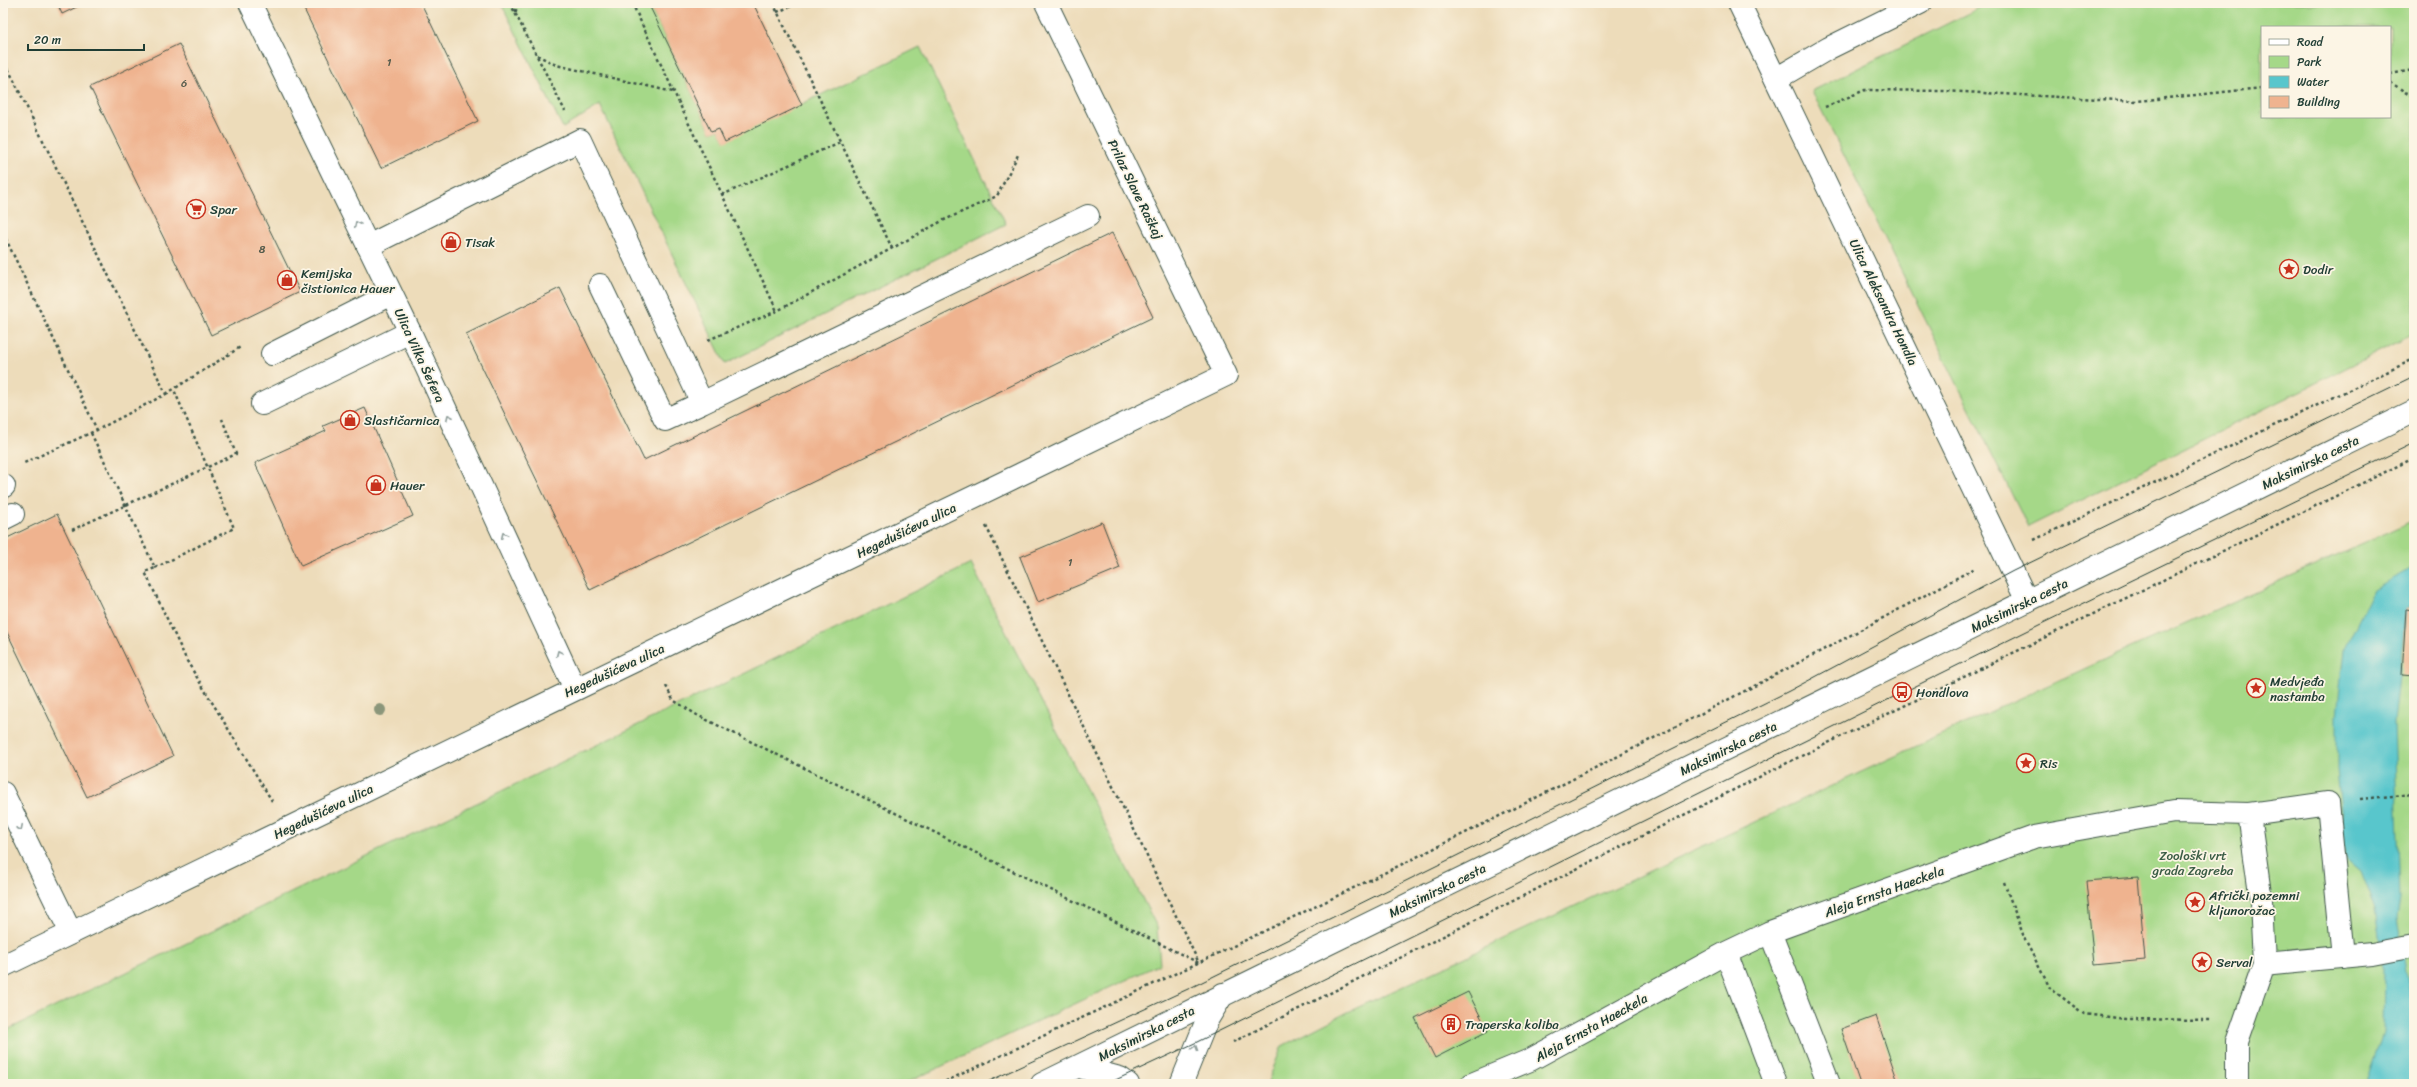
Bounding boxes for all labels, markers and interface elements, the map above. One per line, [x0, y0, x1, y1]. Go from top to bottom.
scale bar [28, 26, 144, 52]
legend [2261, 26, 2391, 118]
text: 20 m [34, 29, 61, 51]
text: Road [2297, 31, 2324, 53]
text: Park [2297, 51, 2322, 73]
house number: 1 [387, 53, 392, 72]
text: Water [2297, 71, 2330, 93]
house number: 6 [181, 74, 187, 93]
text: Building [2297, 91, 2340, 113]
street label: Prilaz Slave Raškaj [1101, 135, 1170, 244]
supermarket icon: Spar [185, 198, 207, 220]
place label: Spar [210, 198, 238, 221]
one-way arrow [354, 221, 362, 229]
shop icon: Tisak [440, 231, 462, 253]
place label: Tisak [465, 231, 495, 254]
street label: Ulica Aleksandra Hondla [1843, 235, 1925, 370]
house number: 8 [259, 240, 266, 259]
place icon: Dodir [2278, 258, 2300, 280]
place label: Dodir [2303, 258, 2334, 281]
place label: Kemijska čistionica Hauer [301, 262, 395, 300]
shop icon: Kemijska čistionica Hauer [276, 269, 298, 291]
street label: Ulica Vilka Šefera [388, 304, 452, 407]
shop icon: Slastičarnica [339, 409, 361, 431]
place label: Slastičarnica [364, 409, 440, 432]
one-way arrow [446, 414, 454, 422]
street label: Maksimirska cesta [2257, 429, 2363, 496]
shop icon: Hauer [365, 474, 387, 496]
place label: Hauer [390, 474, 425, 497]
street label: Hegedušićeva ulica [852, 496, 961, 565]
one-way arrow [501, 532, 509, 540]
house number: 1 [1068, 553, 1073, 572]
street label: Maksimirska cesta [1966, 572, 2072, 639]
street label: Hegedušićeva ulica [560, 637, 669, 704]
one-way arrow [556, 650, 564, 658]
place label: Medvjeđa nastamba [2270, 670, 2325, 708]
place icon: Medvjeđa nastamba [2245, 677, 2267, 699]
bus stop icon: Hondlova [1891, 681, 1913, 703]
place label: Hondlova [1916, 681, 1969, 704]
street label: Maksimirska cesta [1675, 715, 1781, 782]
place icon: Ris [2015, 752, 2037, 774]
place label: Ris [2040, 752, 2058, 775]
street label: Hegedušićeva ulica [269, 777, 378, 846]
one-way arrow [15, 823, 23, 831]
park label: Zoološki vrt grada Zagreba [2152, 844, 2234, 882]
street label: Maksimirska cesta [1384, 857, 1490, 924]
street label: Aleja Ernsta Haeckela [1820, 859, 1948, 924]
place label: Afrički pozemni kljunorožac [2208, 884, 2300, 922]
place icon: Afrički pozemni kljunorožac [2184, 891, 2206, 913]
place icon: Serval [2191, 951, 2213, 973]
place label: Serval [2216, 951, 2253, 974]
street label: Aleja Ernsta Haeckela [1530, 987, 1652, 1069]
street label: Maksimirska cesta [1094, 999, 1199, 1068]
building icon: Traperska koliba [1440, 1013, 1462, 1035]
place label: Traperska koliba [1465, 1013, 1559, 1036]
one-way arrow [1190, 1044, 1199, 1051]

